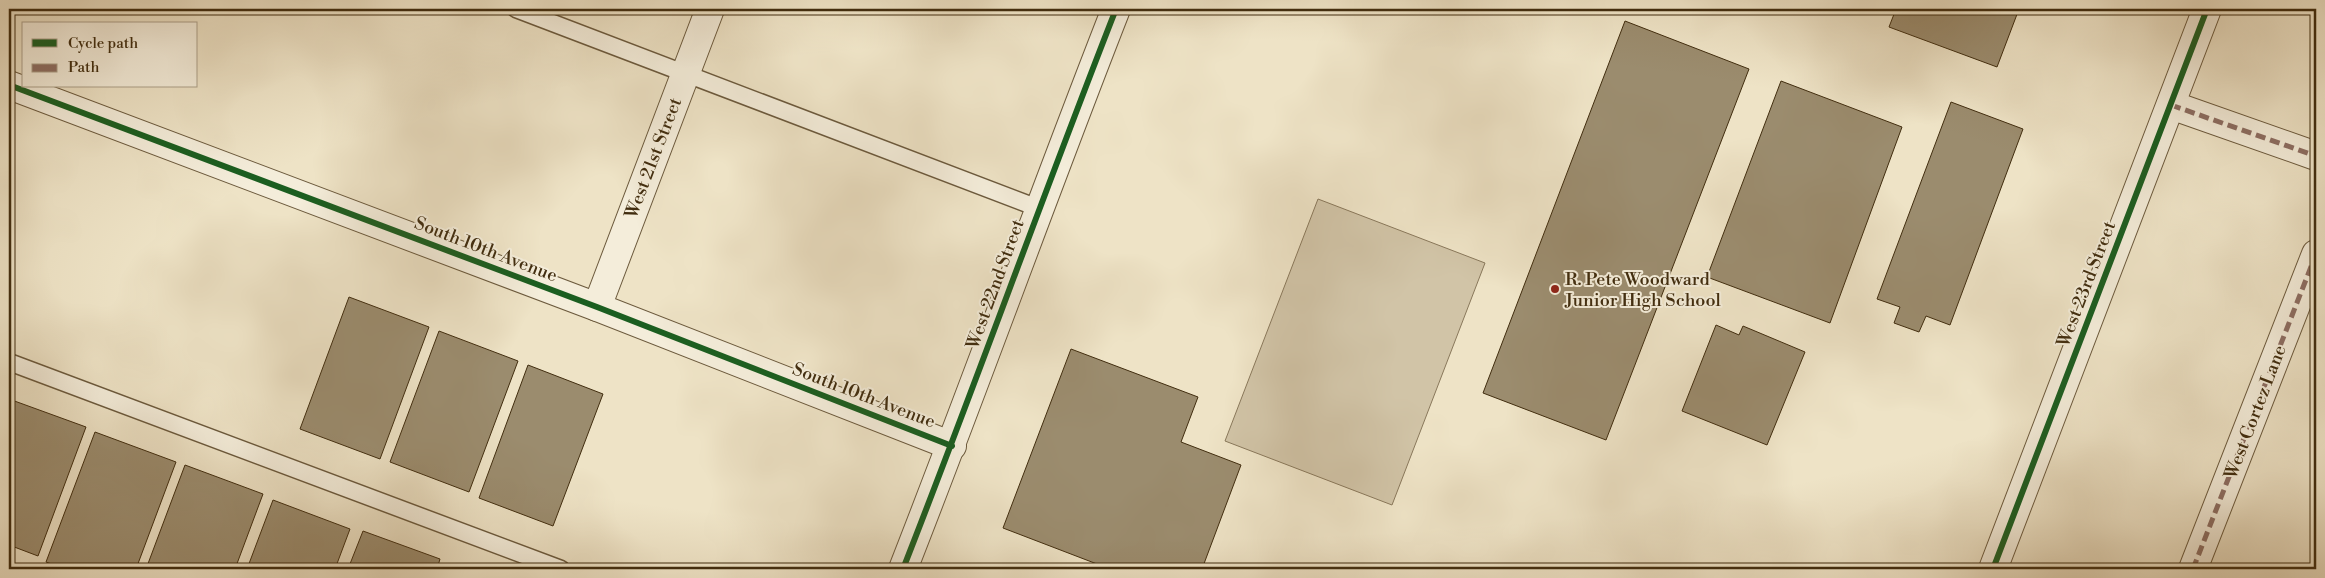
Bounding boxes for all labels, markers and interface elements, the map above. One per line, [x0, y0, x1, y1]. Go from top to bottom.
legend [22, 22, 198, 88]
text: Cycle path [68, 34, 138, 53]
text: Path [68, 58, 100, 77]
street label: West 21st Street [620, 94, 687, 223]
street label: South 10th Avenue [411, 212, 561, 287]
street label: West 22nd Street [961, 216, 1030, 353]
street label: West 23rd Street [2052, 217, 2121, 351]
place label: R. Pete Woodward Junior High School [1564, 268, 1722, 312]
marker: R. Pete Woodward Junior High School [1549, 283, 1561, 295]
street label: West Cortez Lane [2219, 342, 2292, 483]
street label: South 10th Avenue [789, 358, 939, 433]

